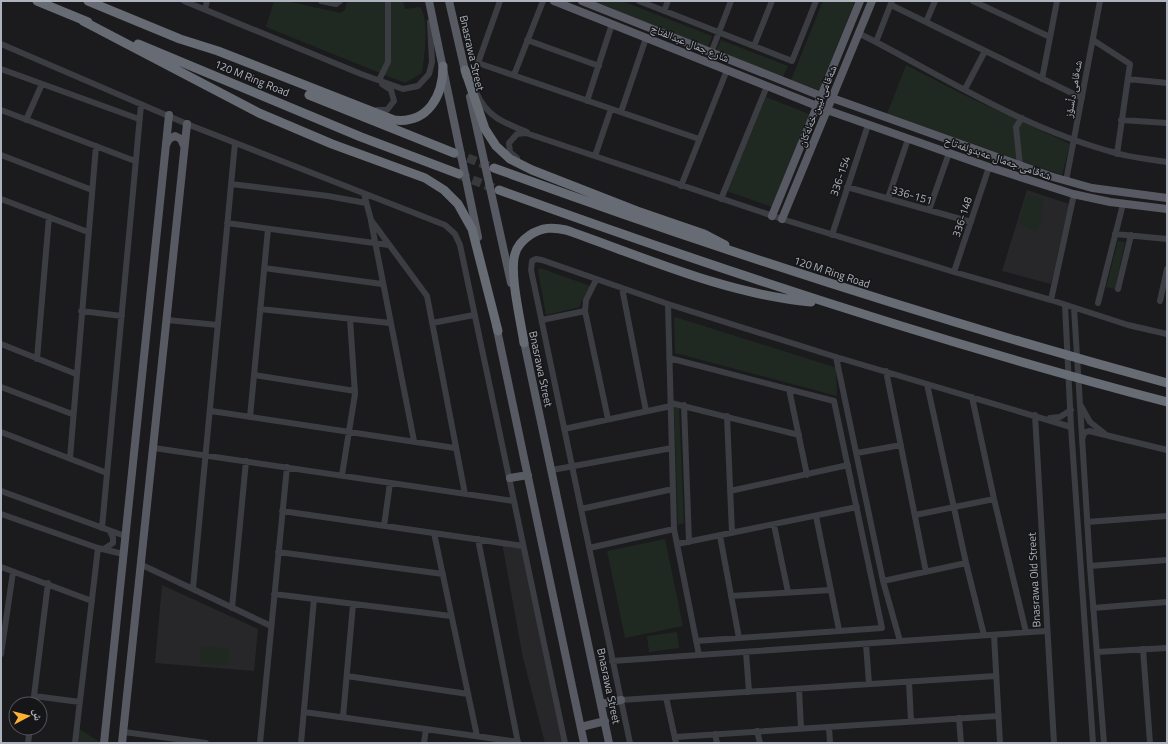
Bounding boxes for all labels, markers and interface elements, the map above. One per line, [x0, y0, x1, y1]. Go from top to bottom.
street label: Bnasrawa Street [456, 14, 489, 93]
street label: شارع جمال عبدالفتاح [648, 20, 732, 66]
street label: 120 M Ring Road [212, 56, 292, 100]
street label: شەقامی دڵسۆز [1060, 59, 1086, 120]
street label: شەقامی ئیبن خەلەکان [793, 63, 841, 149]
street label: شەقامی جەمال عەبدولفەتاح [942, 132, 1054, 184]
street label: 336-154 [826, 154, 854, 198]
street label: 336-151 [890, 182, 934, 208]
street label: 336-148 [948, 195, 976, 239]
street label: 120 M Ring Road [792, 252, 872, 292]
street label: Bnasrawa Street [525, 330, 557, 409]
street label: Bnasrawa Old Street [1024, 532, 1044, 628]
street label: Bnasrawa Street [593, 647, 625, 726]
north arrow [8, 696, 48, 736]
text: ش [29, 708, 47, 722]

